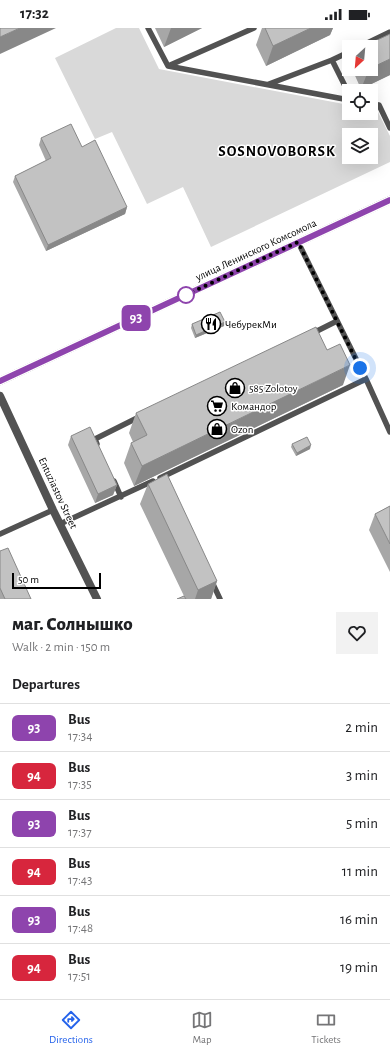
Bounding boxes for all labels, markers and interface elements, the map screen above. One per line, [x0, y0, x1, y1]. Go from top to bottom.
text: 17:32 [20, 6, 49, 21]
north arrow [342, 40, 378, 76]
map controls [342, 40, 378, 164]
button: locate [342, 84, 378, 120]
button: layers [342, 128, 378, 164]
district label: SOSNOVOBORSK [218, 144, 336, 159]
street label: улица Ленинского Комсомола [193, 217, 318, 283]
unlabelled marker [177, 286, 195, 304]
line badge: 93 [118, 305, 154, 331]
text: 93 [130, 311, 142, 325]
restaurant icon: ЧебурекМи [200, 313, 222, 335]
place label: ЧебурекМи [225, 319, 277, 330]
your location [350, 358, 370, 378]
shop icon: 585 Zolotoy [224, 377, 246, 399]
place label: 585 Zolotoy [249, 383, 298, 394]
supermarket icon: Командор [206, 395, 228, 417]
place label: Командор [231, 401, 277, 412]
shop icon: Ozon [206, 418, 228, 440]
place label: Ozon [231, 424, 253, 435]
street label: Entuziastov Street [37, 456, 80, 531]
scale bar [12, 571, 101, 590]
text: 50 m [18, 574, 39, 585]
button: heart [336, 612, 378, 654]
text: маг. Солнышко [12, 615, 133, 634]
text: Walk · 2 min · 150 m [12, 641, 110, 654]
text: Departures [12, 677, 80, 692]
text: Bus [68, 712, 90, 727]
text: 2 min [345, 720, 378, 735]
text: 93 [28, 721, 40, 735]
text: 17:34 [68, 730, 92, 743]
text: Bus [68, 760, 90, 775]
text: 3 min [346, 768, 378, 783]
text: 94 [27, 769, 41, 783]
text: 17:35 [68, 778, 92, 791]
text: Bus [68, 808, 90, 823]
text: 5 min [346, 816, 378, 831]
text: 93 [28, 817, 40, 831]
text: 17:37 [68, 826, 92, 839]
text: Bus [68, 856, 90, 871]
text: 11 min [342, 864, 378, 879]
text: 94 [27, 865, 41, 879]
text: 17:43 [68, 874, 92, 887]
text: Bus [68, 904, 90, 919]
text: 16 min [340, 912, 378, 927]
text: 93 [28, 913, 40, 927]
text: 17:48 [68, 922, 93, 935]
text: Bus [68, 952, 90, 967]
text: 19 min [340, 960, 378, 975]
text: 94 [27, 961, 41, 975]
text: 17:51 [68, 970, 91, 983]
tab: Directions [49, 1009, 93, 1046]
tab: Map [191, 1009, 213, 1046]
tab: Tickets [311, 1009, 341, 1046]

